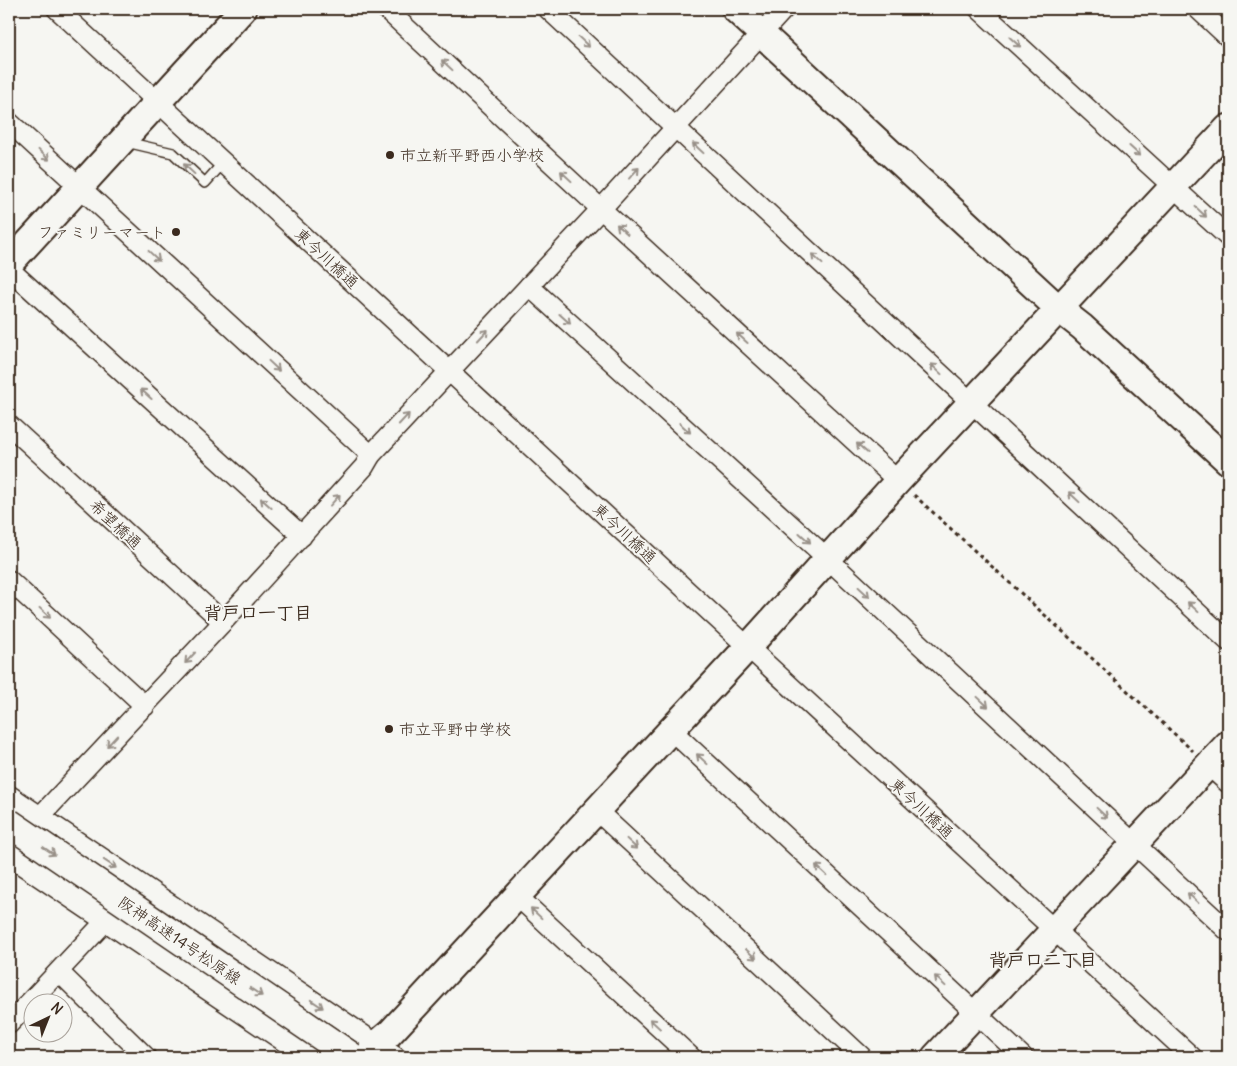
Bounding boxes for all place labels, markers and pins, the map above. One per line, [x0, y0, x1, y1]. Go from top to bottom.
place label: 市立新平野西小学校 [400, 145, 544, 165]
marker: 市立新平野西小学校 [384, 149, 396, 161]
place label: ファミリーマート [38, 222, 166, 242]
marker: ファミリーマート [170, 226, 182, 238]
place label: 市立平野中学校 [399, 719, 511, 739]
marker: 市立平野中学校 [383, 723, 395, 735]

